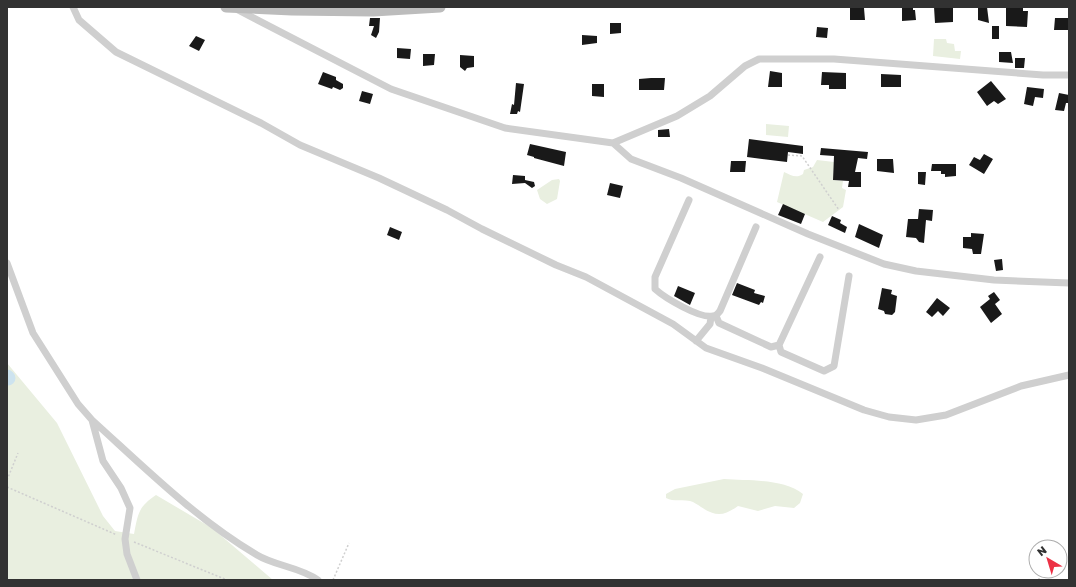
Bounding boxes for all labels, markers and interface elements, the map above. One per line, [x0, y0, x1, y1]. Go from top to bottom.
north arrow [1028, 539, 1068, 579]
text: N [1034, 543, 1049, 558]

